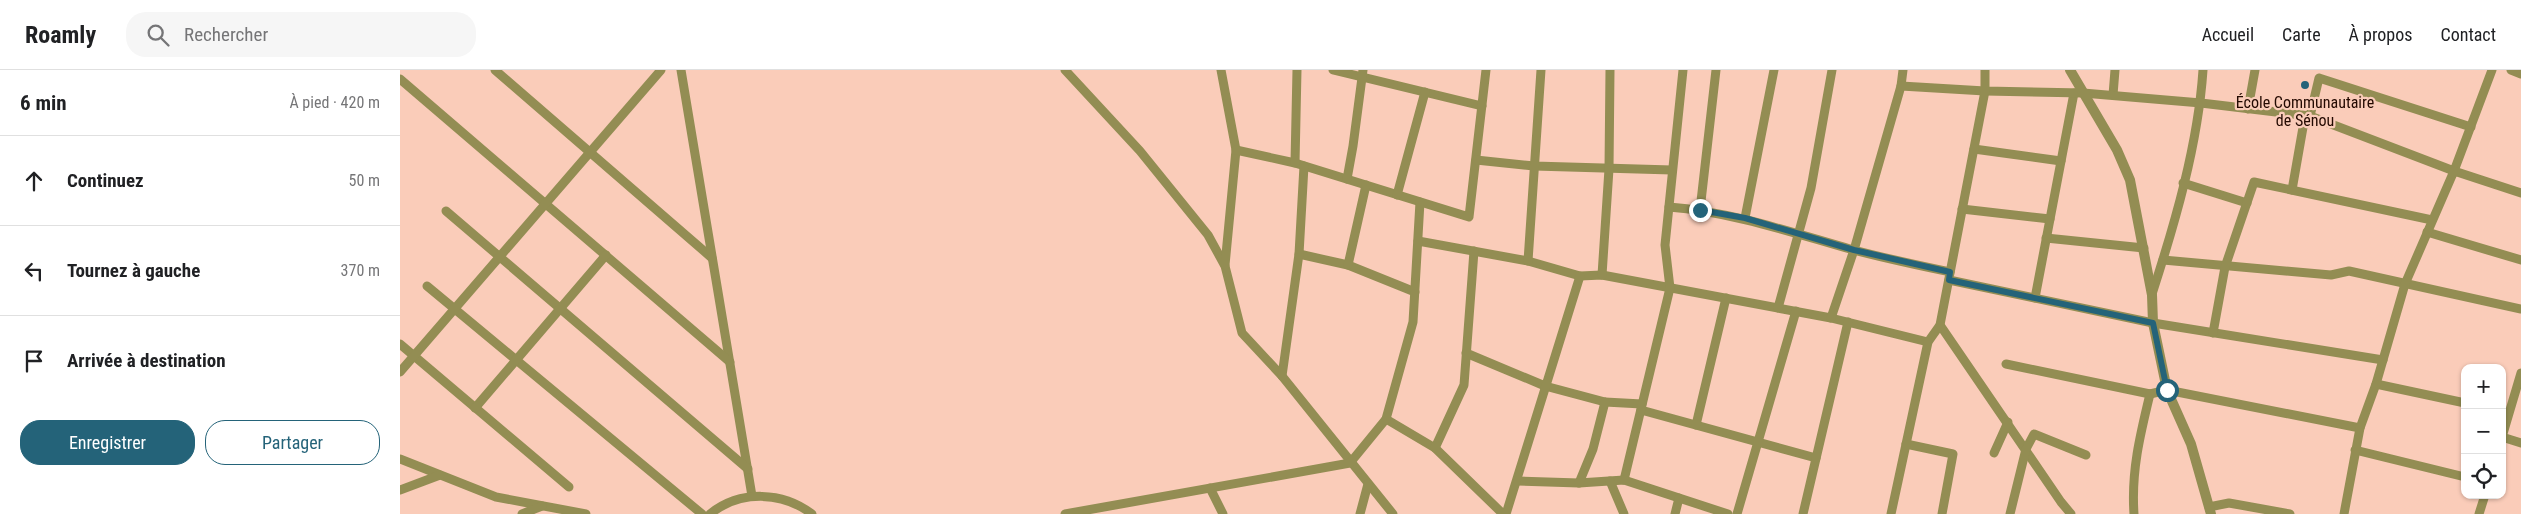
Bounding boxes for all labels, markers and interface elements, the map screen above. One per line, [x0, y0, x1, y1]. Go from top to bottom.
search box [126, 12, 476, 57]
text: Roamly [25, 21, 96, 49]
icon: search [144, 21, 172, 49]
text: Rechercher [184, 23, 268, 46]
text: Accueil [2202, 24, 2254, 45]
text: Carte [2282, 24, 2321, 45]
text: À propos [2349, 24, 2412, 45]
text: Contact [2440, 24, 2496, 45]
marker: École Communautaire de Sénou [2299, 79, 2311, 91]
text: 6 min [20, 91, 67, 115]
text: À pied · 420 m [289, 93, 380, 112]
place label: École Communautaire de Sénou [2236, 93, 2374, 130]
icon: ahead [20, 167, 48, 195]
text: Continuez [67, 169, 144, 192]
text: 50 m [348, 171, 380, 190]
route end [1689, 199, 1712, 222]
icon: left [20, 257, 48, 285]
text: Tournez à gauche [67, 259, 200, 282]
text: 370 m [341, 261, 380, 280]
icon: arrive [20, 347, 48, 375]
text: Arrivée à destination [67, 349, 226, 372]
map controls [2461, 364, 2506, 499]
button: + [2461, 364, 2506, 409]
route start [2156, 379, 2179, 402]
button: − [2461, 409, 2506, 454]
button: Enregistrer [20, 420, 195, 465]
button: Partager [205, 420, 380, 465]
button: locate [2461, 454, 2506, 499]

